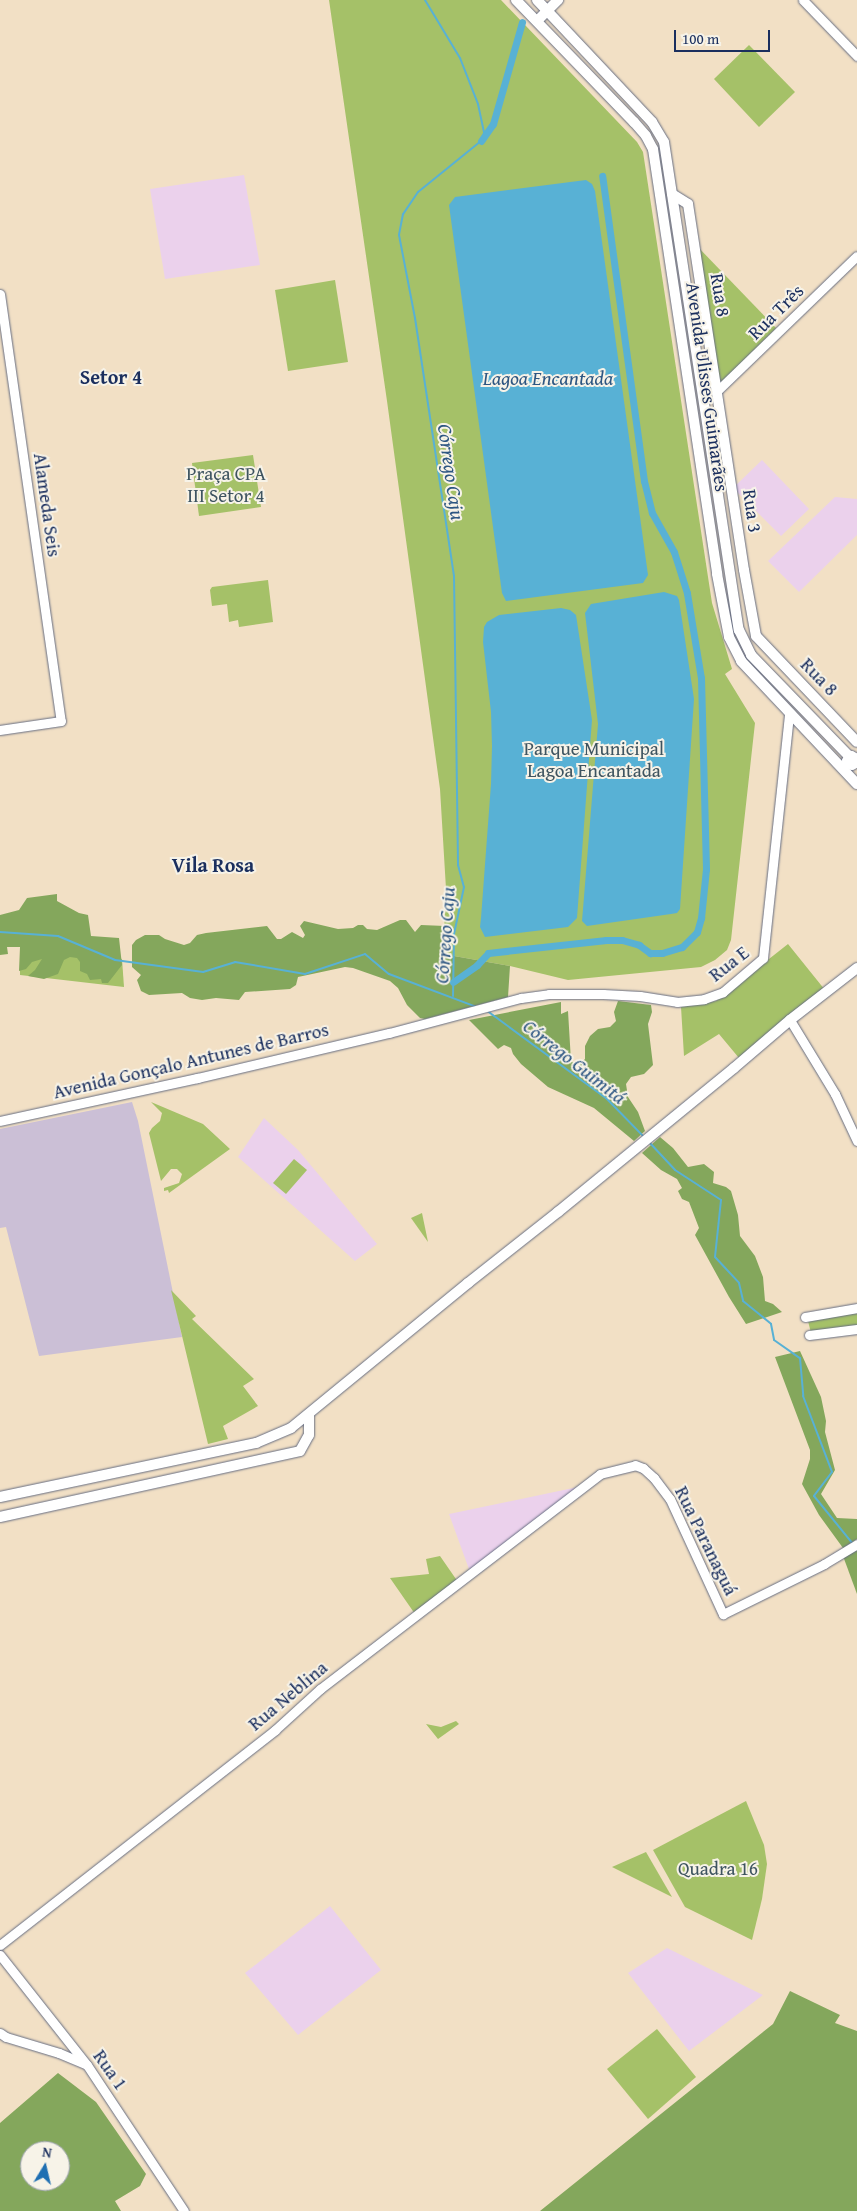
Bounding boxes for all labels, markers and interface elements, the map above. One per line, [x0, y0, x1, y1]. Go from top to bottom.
scale bar [677, 20, 773, 52]
text: 100 m [682, 28, 719, 49]
street label: Rua 8 [705, 272, 735, 318]
street label: Rua Três [743, 279, 809, 345]
street label: Avenida Ulisses Guimarães [681, 281, 733, 493]
district label: Setor 4 [80, 364, 142, 388]
water label: Lagoa Encantada [483, 365, 613, 389]
water label: Córrego Caju [433, 422, 471, 522]
street label: Alameda Seis [28, 452, 66, 558]
park label: Praça CPA III Setor 4 [186, 463, 266, 507]
street label: Rua 3 [738, 488, 766, 534]
street label: Rua 8 [796, 653, 842, 701]
park label: Parque Municipal Lagoa Encantada [524, 738, 664, 782]
district label: Vila Rosa [172, 852, 254, 876]
water label: Córrego Caju [429, 886, 459, 984]
street label: Rua E [705, 941, 753, 987]
water label: Córrego Guimitá [519, 1013, 631, 1109]
street label: Avenida Gonçalo Antunes de Barros [51, 1018, 331, 1104]
street label: Rua Paranaguá [670, 1483, 742, 1599]
street label: Rua Neblina [244, 1656, 332, 1736]
park label: Quadra 16 [678, 1858, 758, 1880]
street label: Rua 1 [88, 2046, 132, 2094]
north arrow [20, 2141, 70, 2191]
text: N [41, 2142, 53, 2163]

